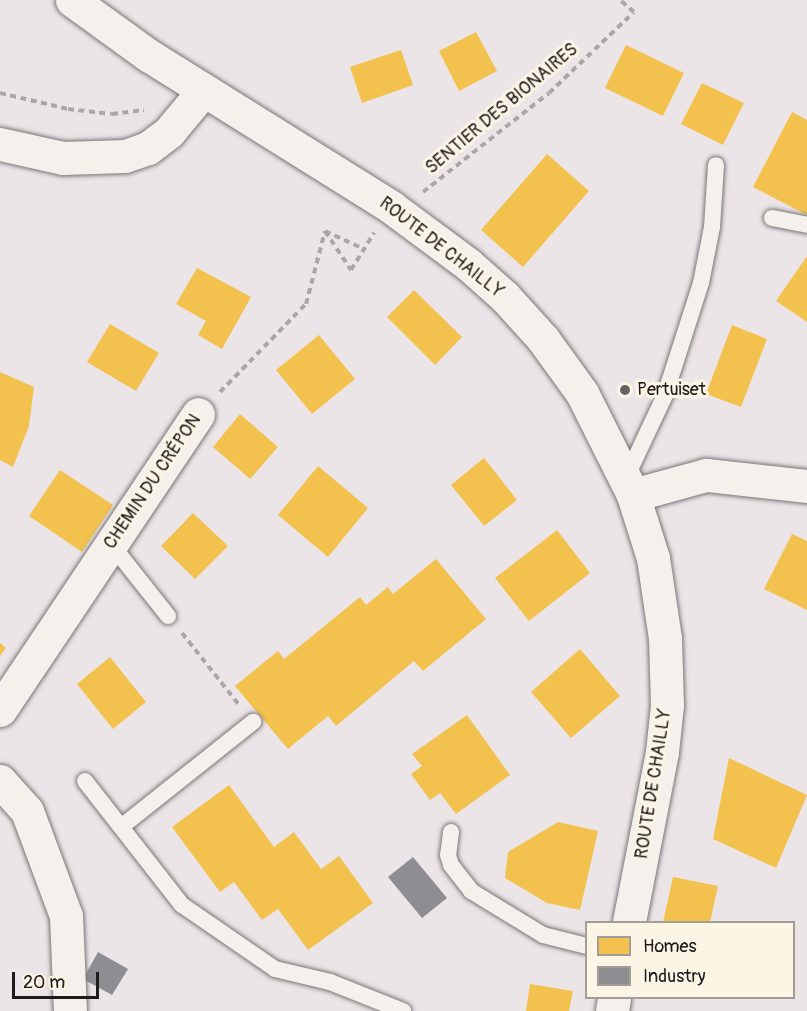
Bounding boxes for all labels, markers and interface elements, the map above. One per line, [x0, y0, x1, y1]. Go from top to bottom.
street label: SENTIER DES BIONAIRES [421, 39, 583, 179]
street label: ROUTE DE CHAILLY [375, 193, 507, 303]
place label: Pertuiset [637, 379, 706, 401]
marker: Pertuiset [618, 383, 632, 397]
street label: CHEMIN DU CRÉPON [100, 410, 206, 554]
street label: ROUTE DE CHAILLY [631, 707, 677, 861]
legend [585, 921, 795, 999]
text: Homes [643, 935, 696, 958]
scale bar [15, 960, 102, 998]
text: Industry [643, 965, 706, 988]
text: 20 m [23, 971, 65, 994]

